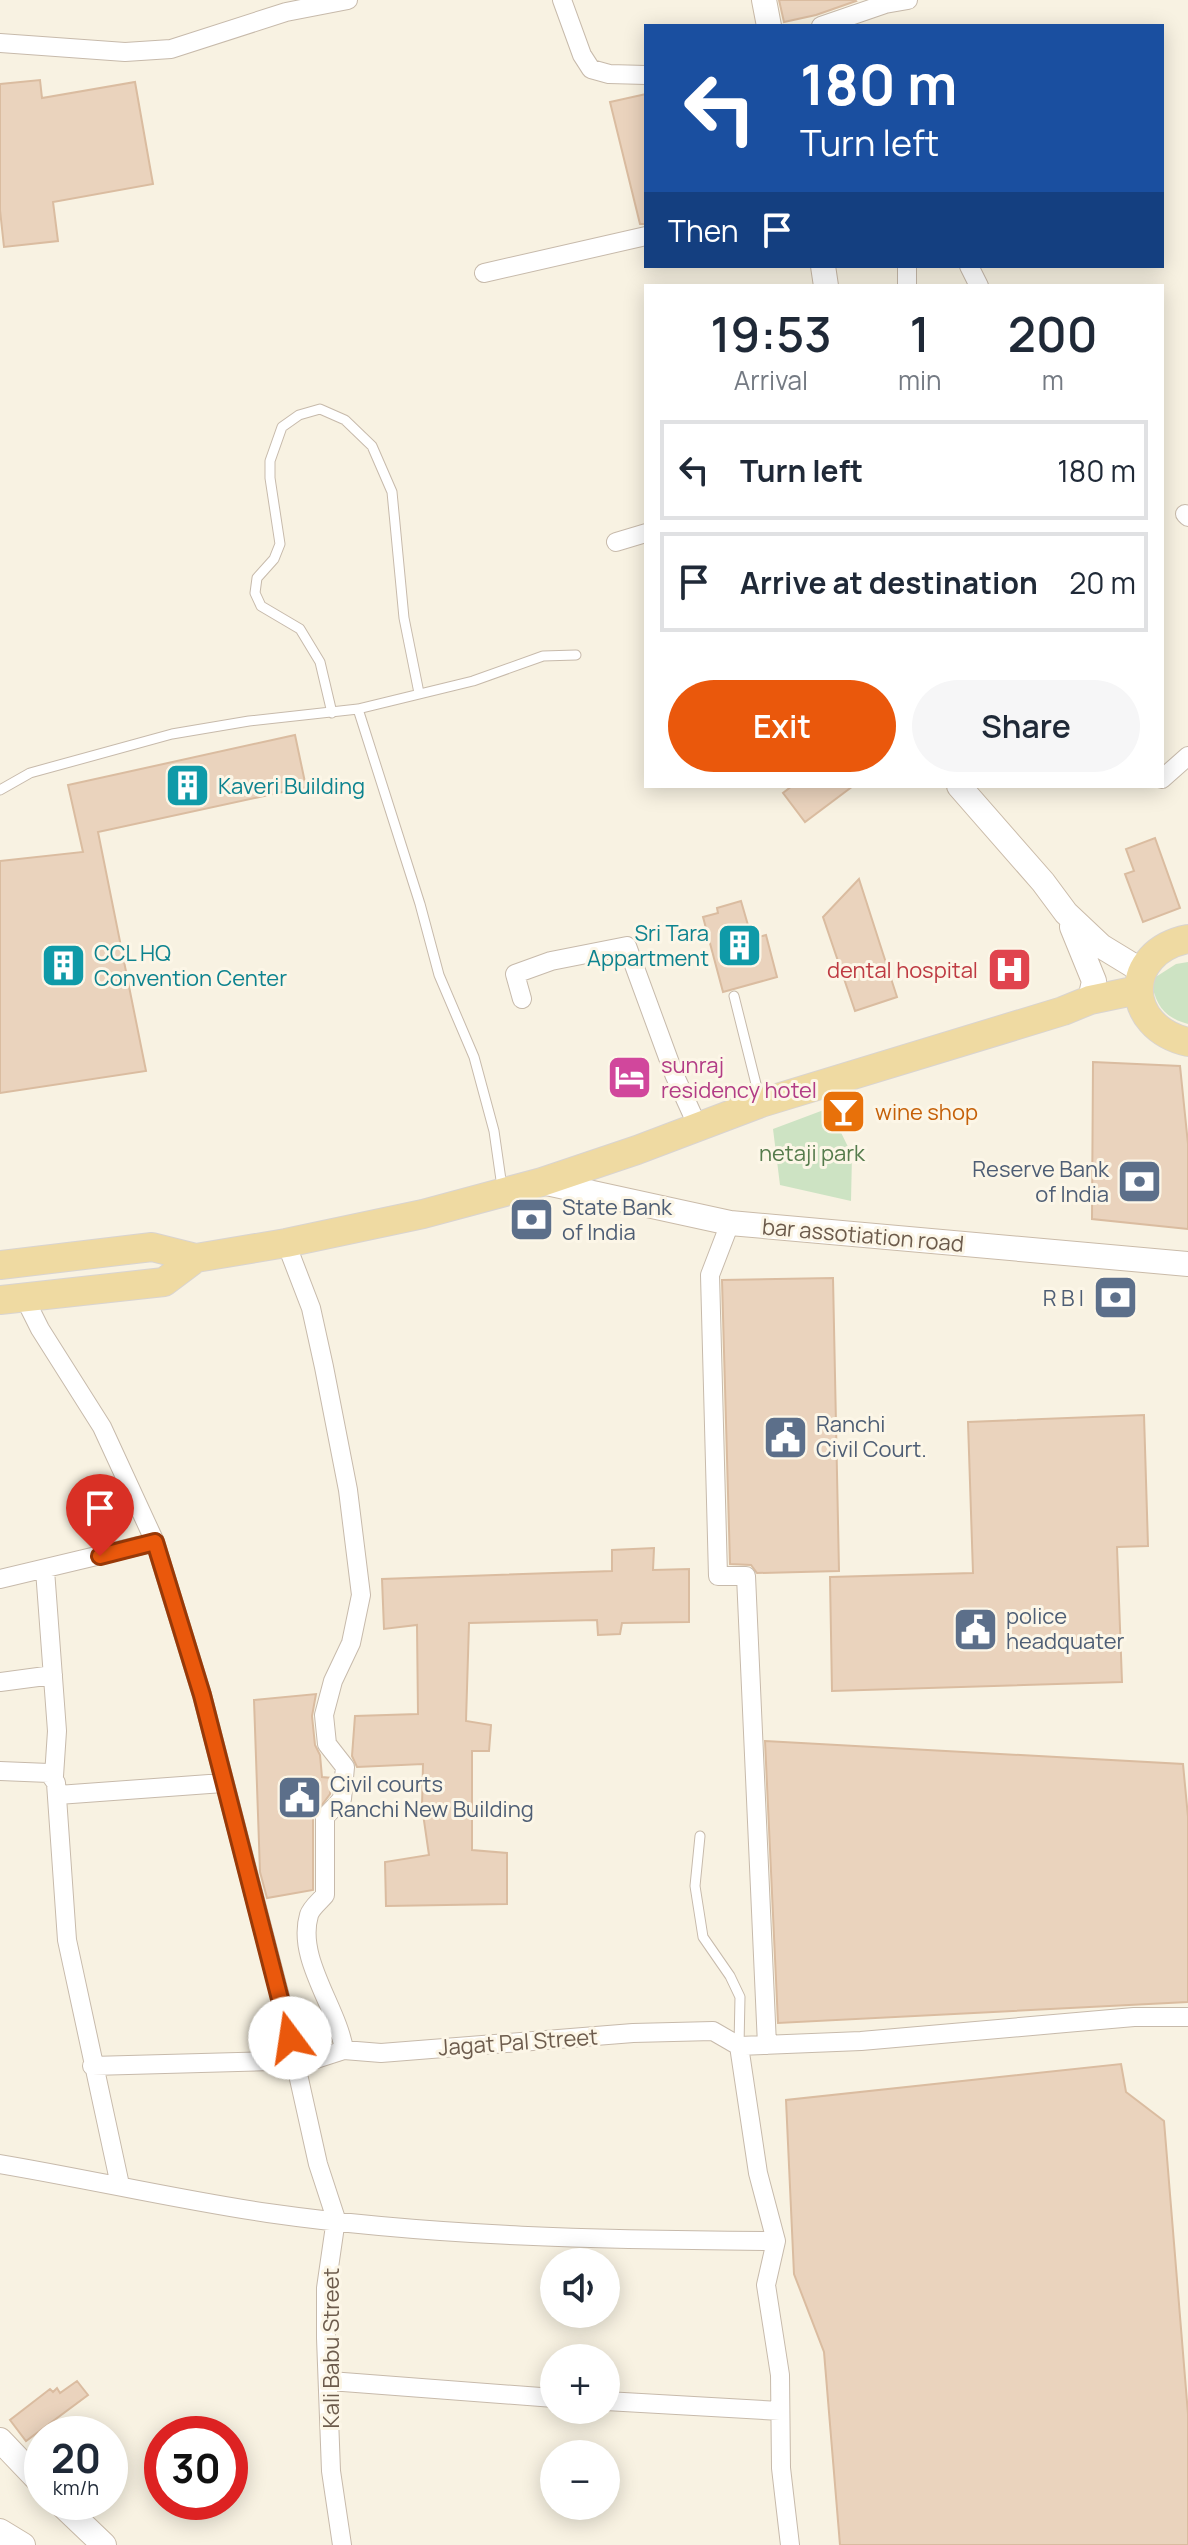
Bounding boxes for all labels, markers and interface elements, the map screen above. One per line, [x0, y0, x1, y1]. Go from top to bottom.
text: 180 m [800, 45, 957, 122]
icon: left [668, 56, 772, 160]
text: Turn left [800, 118, 939, 167]
icon: arrive [755, 208, 799, 252]
text: Then [668, 210, 739, 251]
text: 19:53 [710, 301, 832, 366]
text: 1 [910, 301, 930, 366]
text: 200 [1008, 301, 1098, 366]
text: Arrival [734, 362, 808, 398]
text: min [898, 362, 942, 398]
text: m [1042, 362, 1064, 398]
icon: left [672, 448, 716, 492]
text: Turn left [740, 450, 863, 491]
text: 180 m [1057, 450, 1136, 491]
icon: arrive [672, 560, 716, 604]
text: Arrive at destination [740, 562, 1038, 603]
text: 20 m [1069, 562, 1136, 603]
button: Exit [668, 680, 896, 772]
button: Share [912, 680, 1140, 772]
building icon: Kaveri Building [163, 762, 211, 810]
place label: Kaveri Building [218, 771, 365, 801]
place label: Sri Tara Appartment [587, 918, 709, 973]
building icon: Sri Tara Appartment [716, 922, 764, 970]
place label: CCL HQ Convention Center [94, 938, 287, 993]
building icon: CCL HQ Convention Center [39, 942, 87, 990]
hospital icon: dental hospital [985, 946, 1033, 994]
place label: dental hospital [827, 955, 978, 985]
place label: sunraj residency hotel [661, 1050, 817, 1105]
hotel icon: sunraj residency hotel [606, 1054, 654, 1102]
bar icon: wine shop [820, 1088, 868, 1136]
place label: wine shop [875, 1097, 978, 1127]
park label: netaji park [759, 1138, 866, 1168]
place label: Reserve Bank of India [972, 1154, 1110, 1209]
bank icon: Reserve Bank of India [1116, 1158, 1164, 1206]
place label: State Bank of India [562, 1192, 673, 1247]
bank icon: State Bank of India [507, 1196, 555, 1244]
street label: bar assotiation road [761, 1211, 965, 1259]
bank icon: R B I [1091, 1274, 1139, 1322]
place label: R B I [1043, 1283, 1084, 1313]
place label: Ranchi Civil Court. [816, 1409, 927, 1464]
public building icon: Ranchi Civil Court. [761, 1413, 809, 1461]
pin [66, 1474, 134, 1556]
icon: arrive [78, 1486, 122, 1530]
place label: police headquater [1006, 1601, 1125, 1656]
public building icon: police headquater [951, 1605, 999, 1653]
place label: Civil courts Ranchi New Building [330, 1769, 534, 1824]
public building icon: Civil courts Ranchi New Building [275, 1773, 323, 1821]
position arrow [248, 1996, 332, 2080]
street label: Jagat Pal Street [437, 2021, 599, 2063]
map controls [540, 2248, 620, 2520]
button: sound [540, 2248, 620, 2328]
street label: Kali Babu Street [316, 2267, 346, 2428]
button: + [540, 2344, 620, 2424]
speed limit sign: 30 [144, 2416, 248, 2520]
text: 20 [51, 2430, 101, 2485]
button: − [540, 2440, 620, 2520]
text: km/h [53, 2474, 99, 2501]

